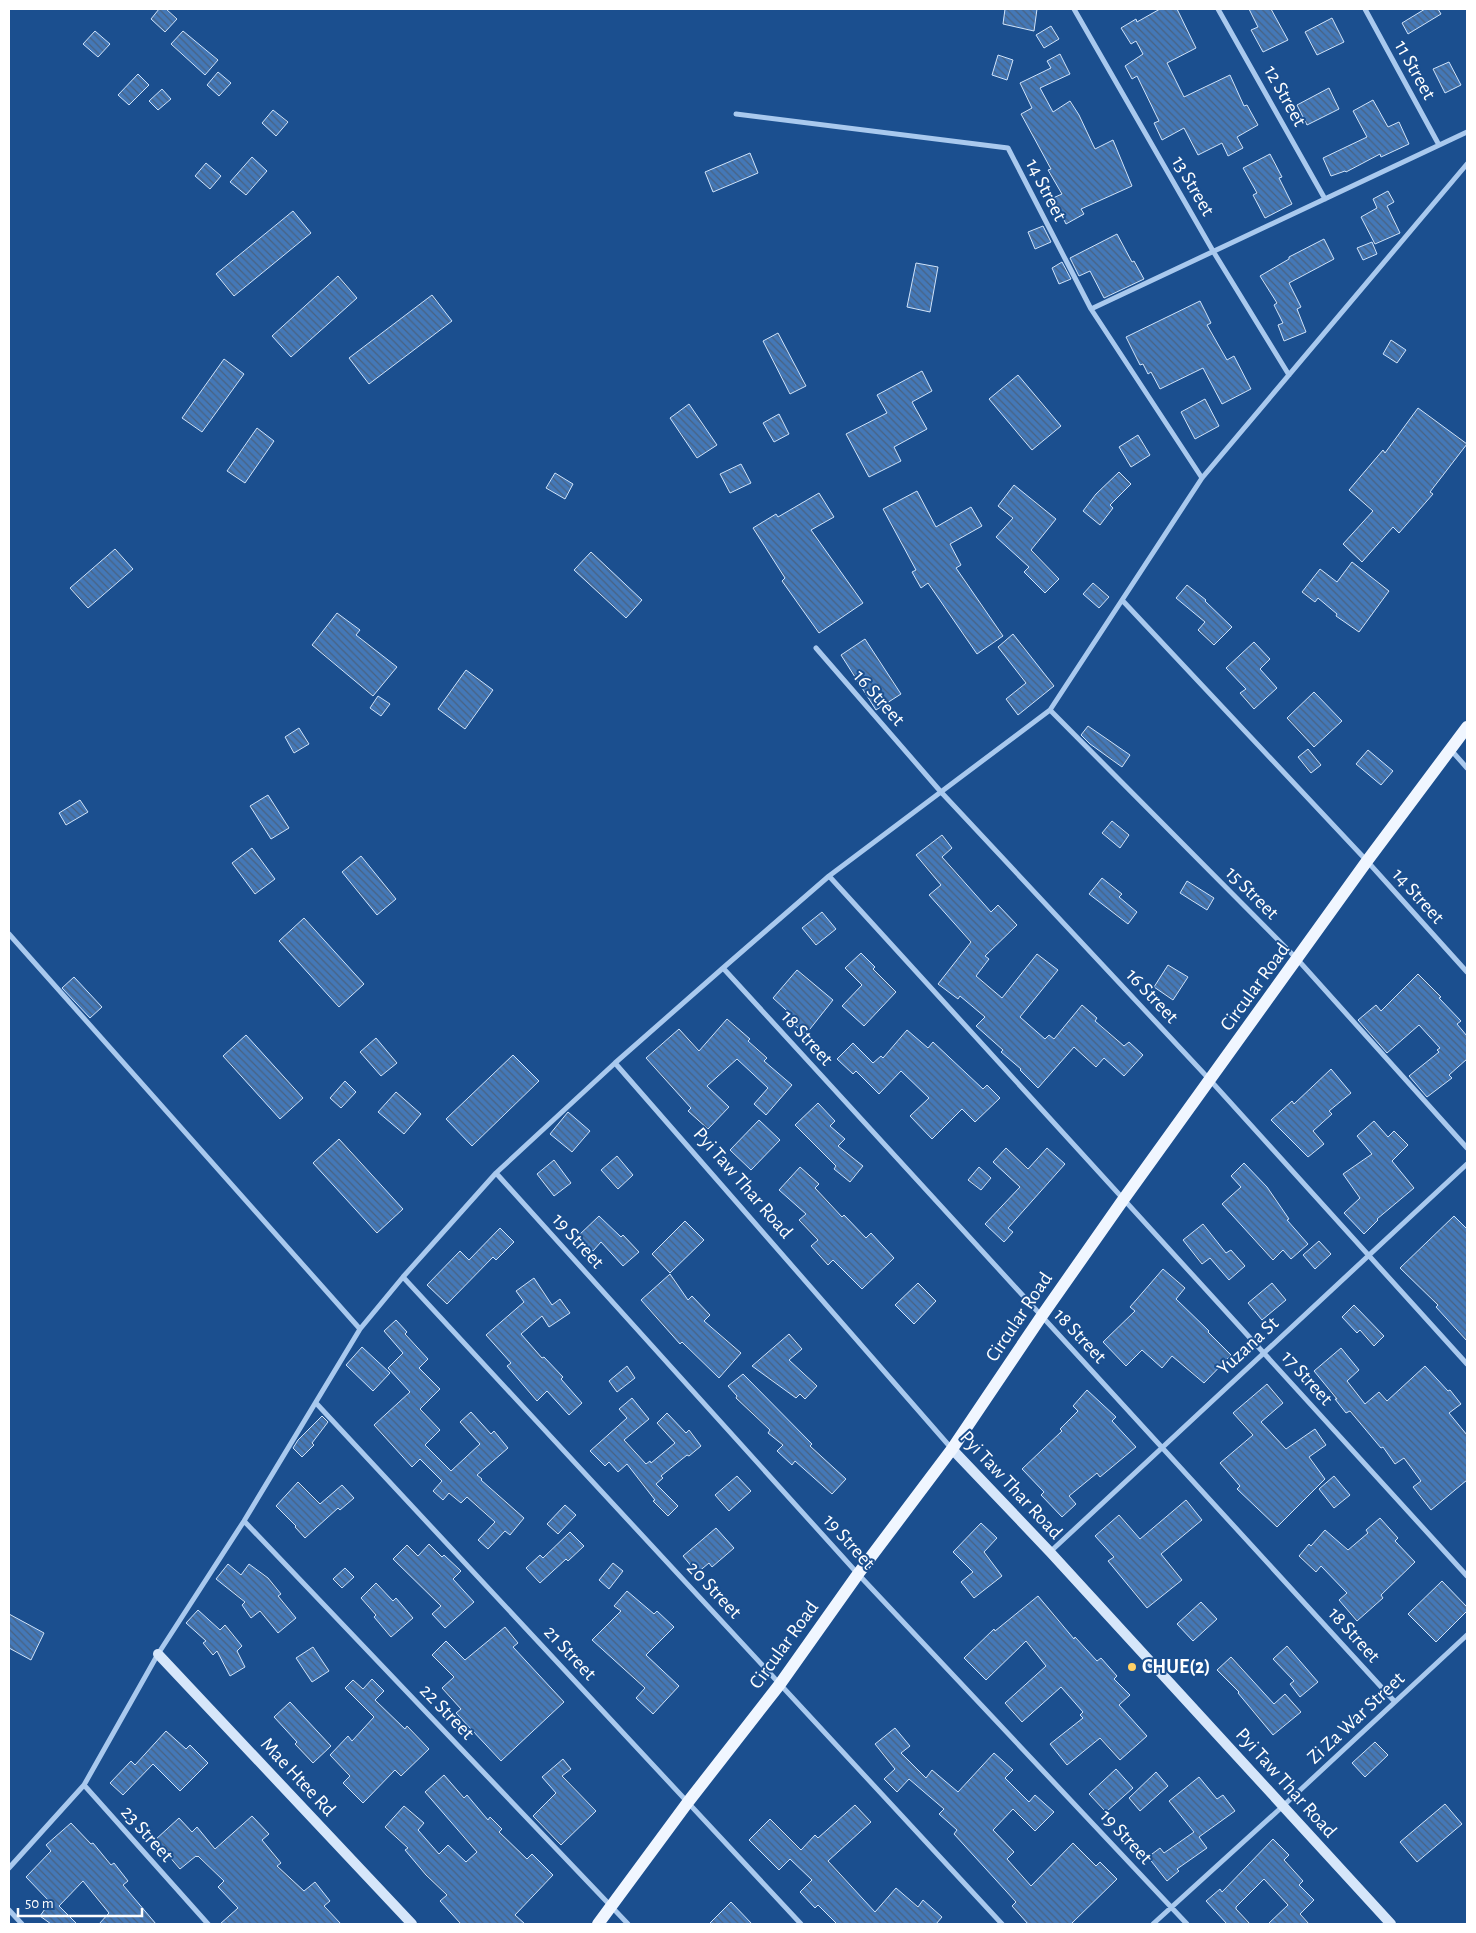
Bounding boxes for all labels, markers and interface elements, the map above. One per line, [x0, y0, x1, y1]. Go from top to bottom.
street label: 11 Street [1391, 37, 1440, 103]
street label: 12 Street [1260, 62, 1310, 130]
street label: 13 Street [1168, 153, 1218, 220]
street label: 14 Street [1022, 156, 1070, 225]
street label: 16 Street [850, 666, 909, 730]
street label: 15 Street [1222, 863, 1283, 924]
street label: 14 Street [1388, 864, 1448, 928]
street label: Circular Road [1217, 939, 1293, 1035]
street label: 16 Street [1122, 965, 1182, 1028]
street label: 18 Street [777, 1007, 837, 1070]
street label: Pyi Taw Thar Road [690, 1124, 796, 1242]
street label: 19 Street [548, 1210, 608, 1273]
street label: Circular Road [982, 1269, 1056, 1365]
street label: 18 Street [1050, 1305, 1110, 1368]
street label: Yuzana St [1214, 1313, 1283, 1379]
street label: 17 Street [1278, 1347, 1337, 1410]
street label: Pyi Taw Thar Road [956, 1427, 1066, 1543]
street label: 19 Street [819, 1511, 879, 1574]
street label: 20 Street [683, 1558, 746, 1623]
street label: Circular Road [746, 1597, 822, 1693]
street label: 18 Street [1324, 1604, 1384, 1667]
street label: 21 Street [540, 1622, 600, 1685]
place label: CHUE(2) [1142, 1657, 1211, 1677]
marker: CHUE(2) [1126, 1661, 1138, 1673]
street label: Zi Za War Street [1304, 1668, 1409, 1768]
street label: 22 Street [416, 1680, 478, 1744]
street label: Pyi Taw Thar Road [1232, 1724, 1340, 1842]
street label: Mae Htee Rd [257, 1734, 339, 1820]
street label: 23 Street [117, 1802, 177, 1866]
street label: 19 Street [1096, 1806, 1156, 1869]
scale bar [18, 1886, 141, 1918]
text: 50 m [25, 1896, 54, 1911]

